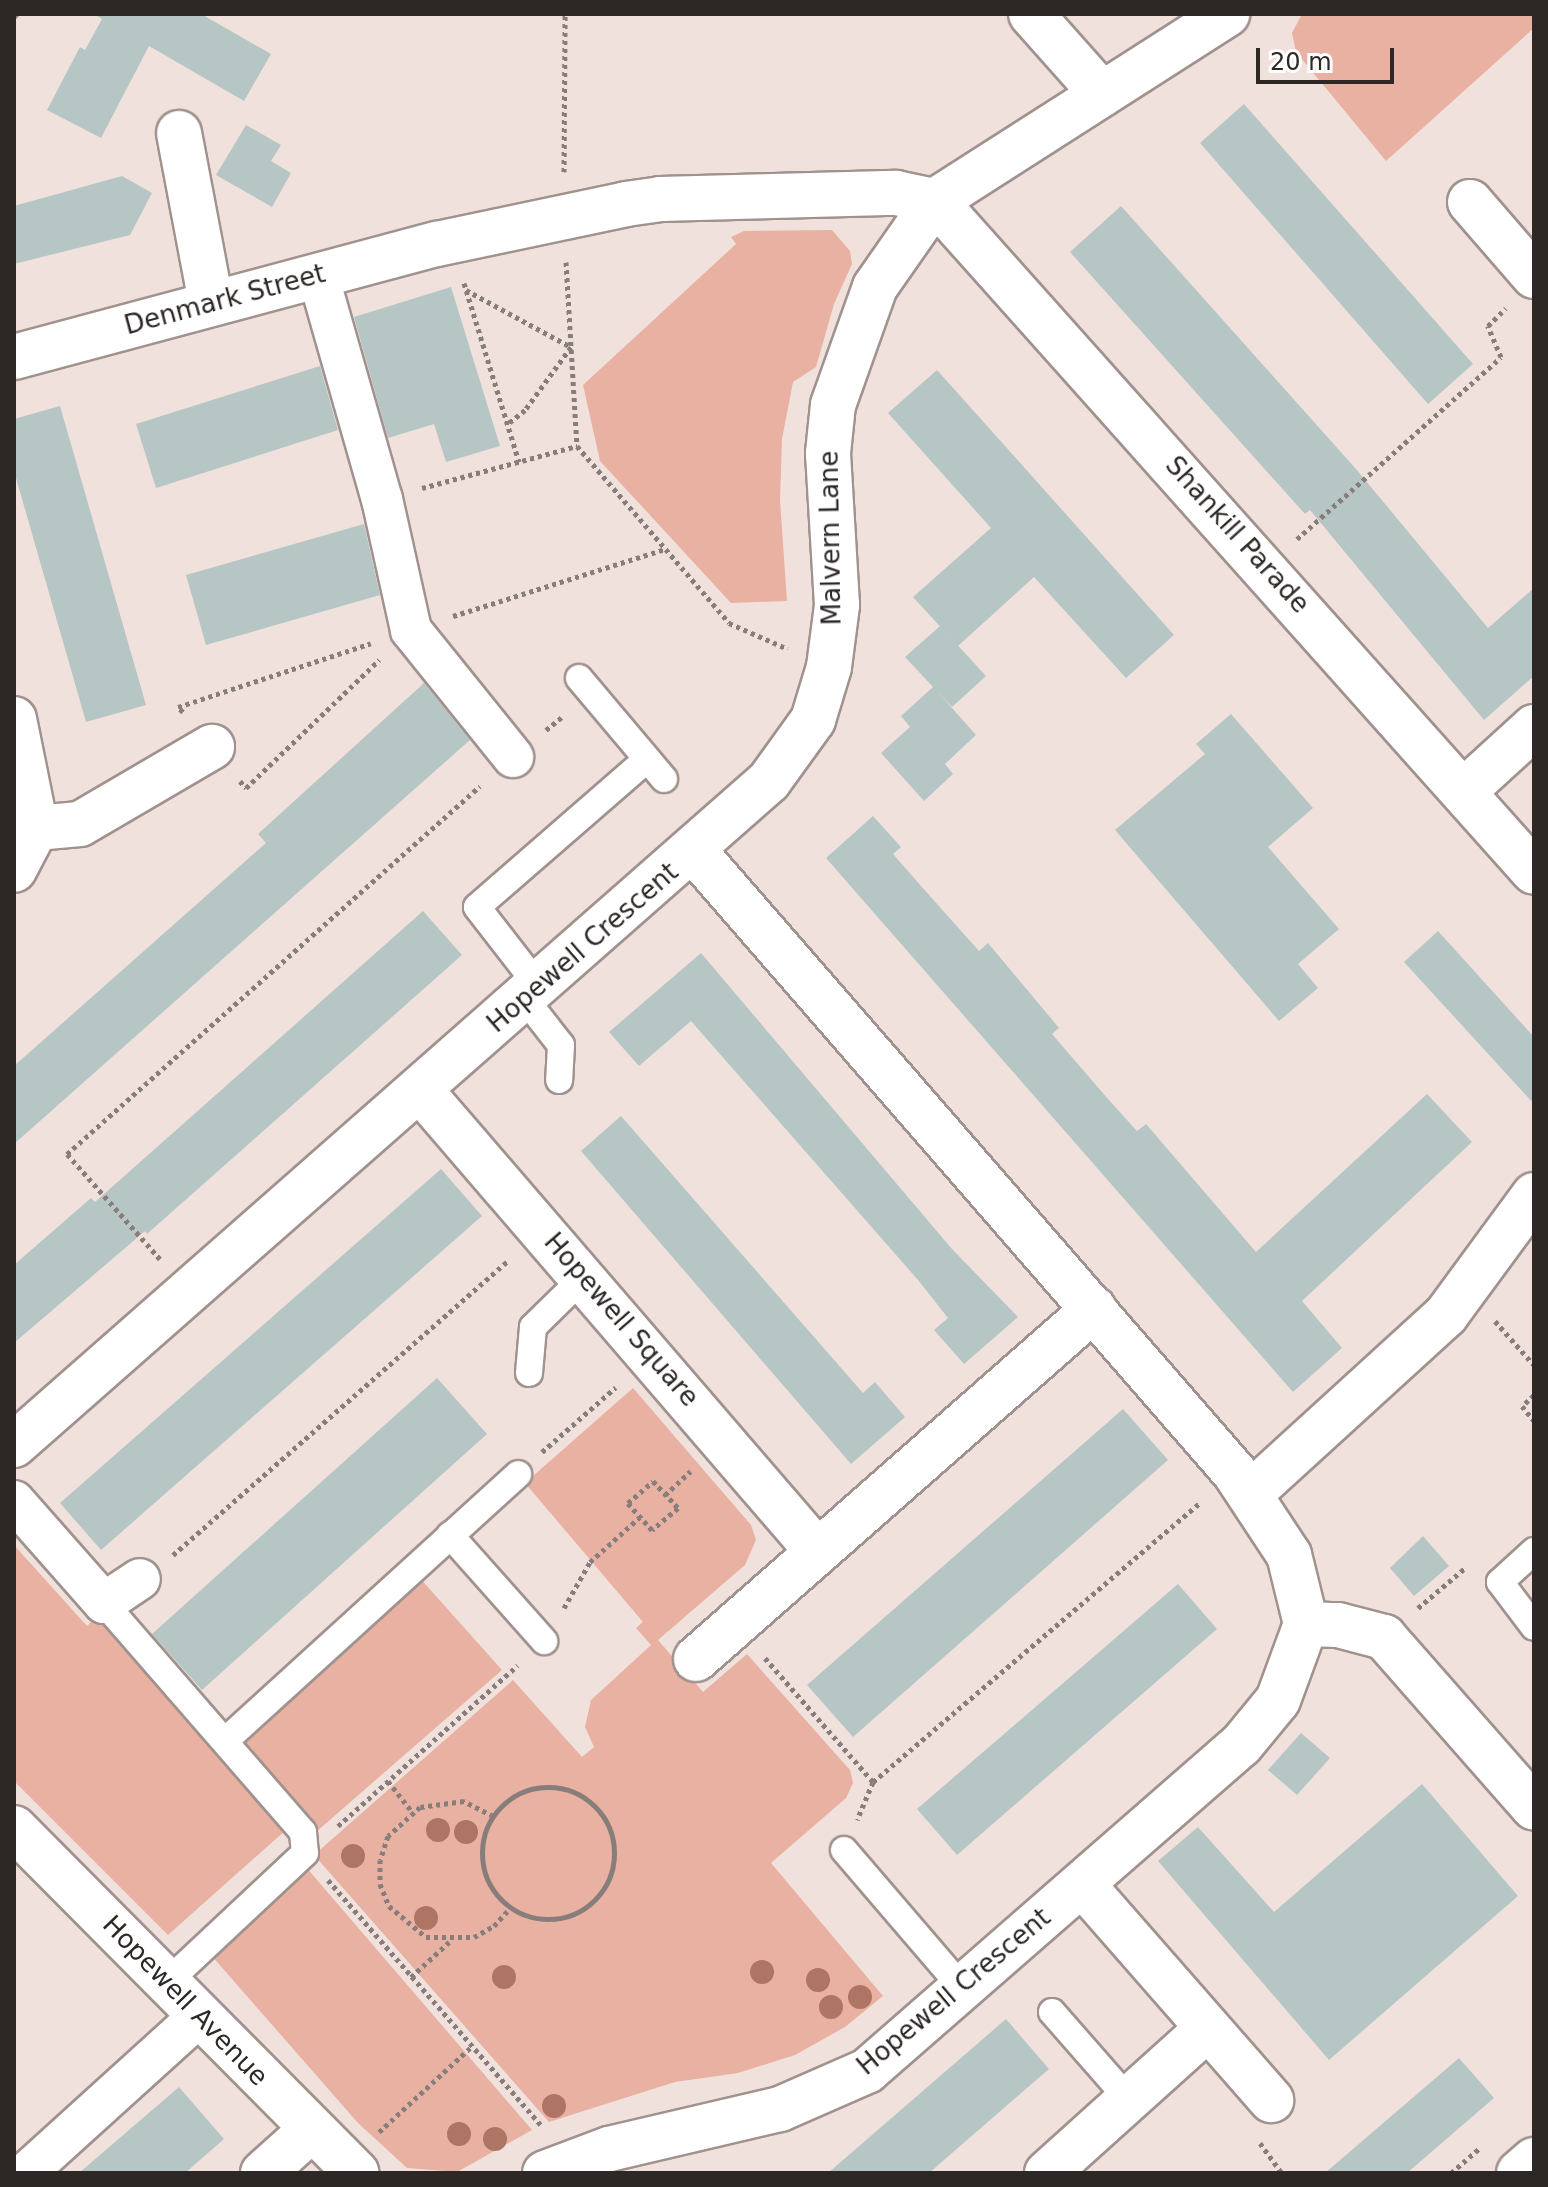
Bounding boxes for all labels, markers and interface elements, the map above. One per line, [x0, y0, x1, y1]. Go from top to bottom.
scale bar [1260, 32, 1398, 82]
text: 20 m [1270, 48, 1332, 76]
street label: Denmark Street [121, 258, 329, 342]
street label: Malvern Lane [814, 450, 848, 626]
street label: Shankill Parade [1159, 450, 1315, 620]
street label: Hopewell Crescent [481, 857, 685, 1039]
street label: Hopewell Square [537, 1227, 705, 1413]
street label: Hopewell Crescent [851, 1902, 1057, 2082]
street label: Hopewell Avenue [96, 1909, 274, 2093]

